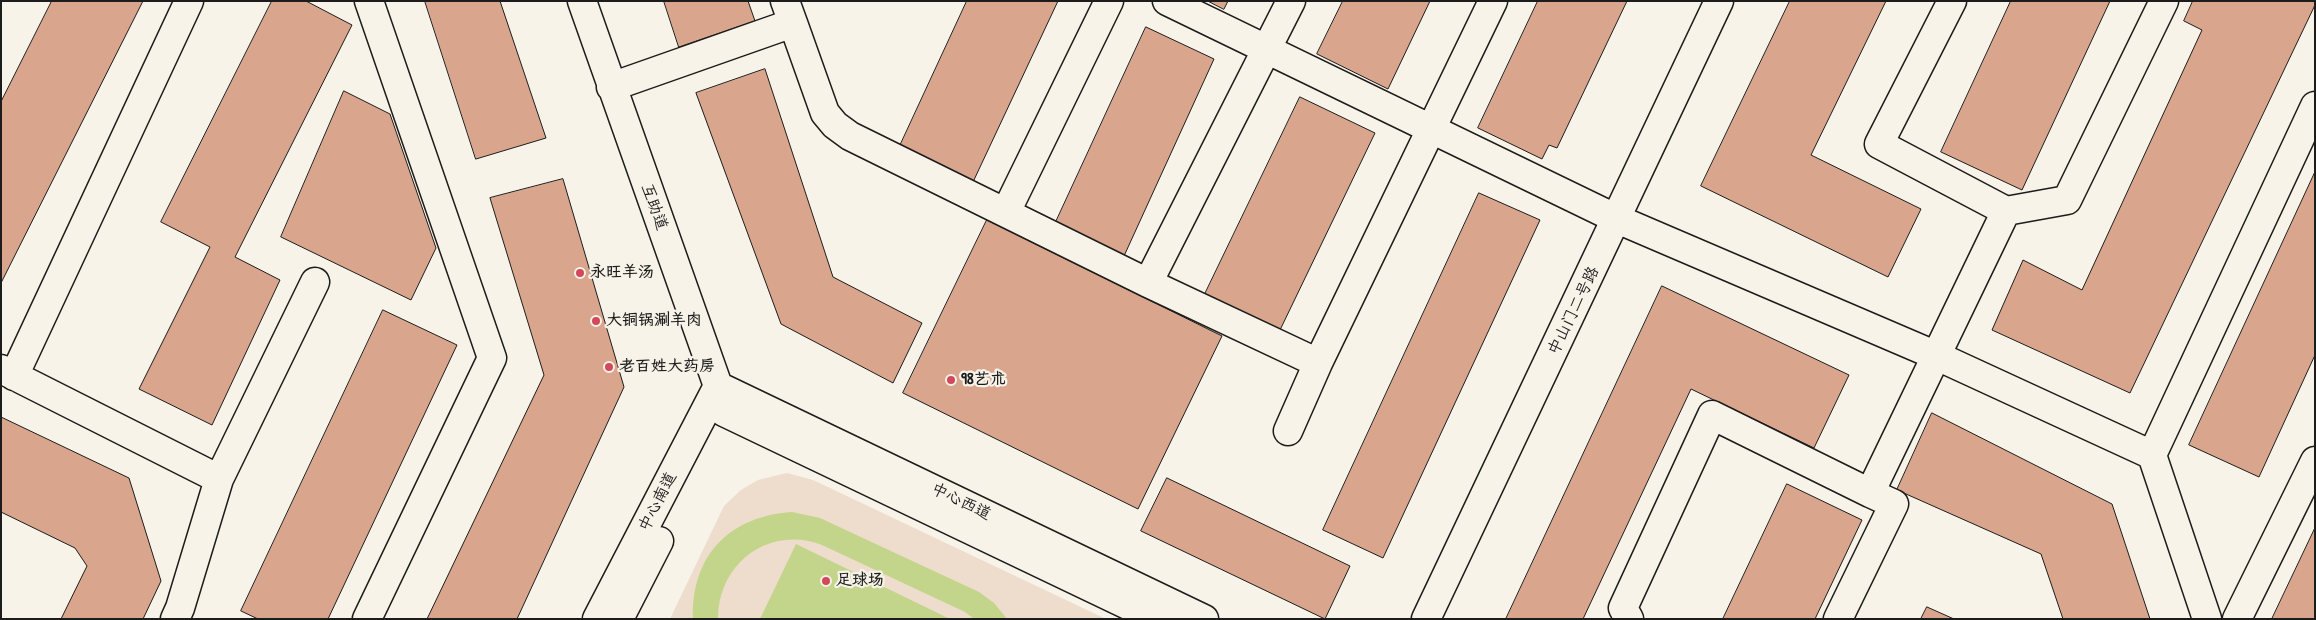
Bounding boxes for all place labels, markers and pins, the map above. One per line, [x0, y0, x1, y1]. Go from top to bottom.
place label: 永旺羊汤 [590, 263, 654, 283]
marker: 永旺羊汤 [574, 267, 586, 279]
place label: 大铜锅涮羊肉 [606, 311, 702, 331]
marker: 大铜锅涮羊肉 [590, 315, 602, 327]
place label: 老百姓大药房 [619, 357, 715, 377]
marker: 老百姓大药房 [603, 361, 615, 373]
place label: 98艺术 [961, 370, 1006, 390]
marker: 98艺术 [945, 374, 957, 386]
place label: 足球场 [836, 571, 884, 591]
marker: 足球场 [820, 575, 832, 587]

